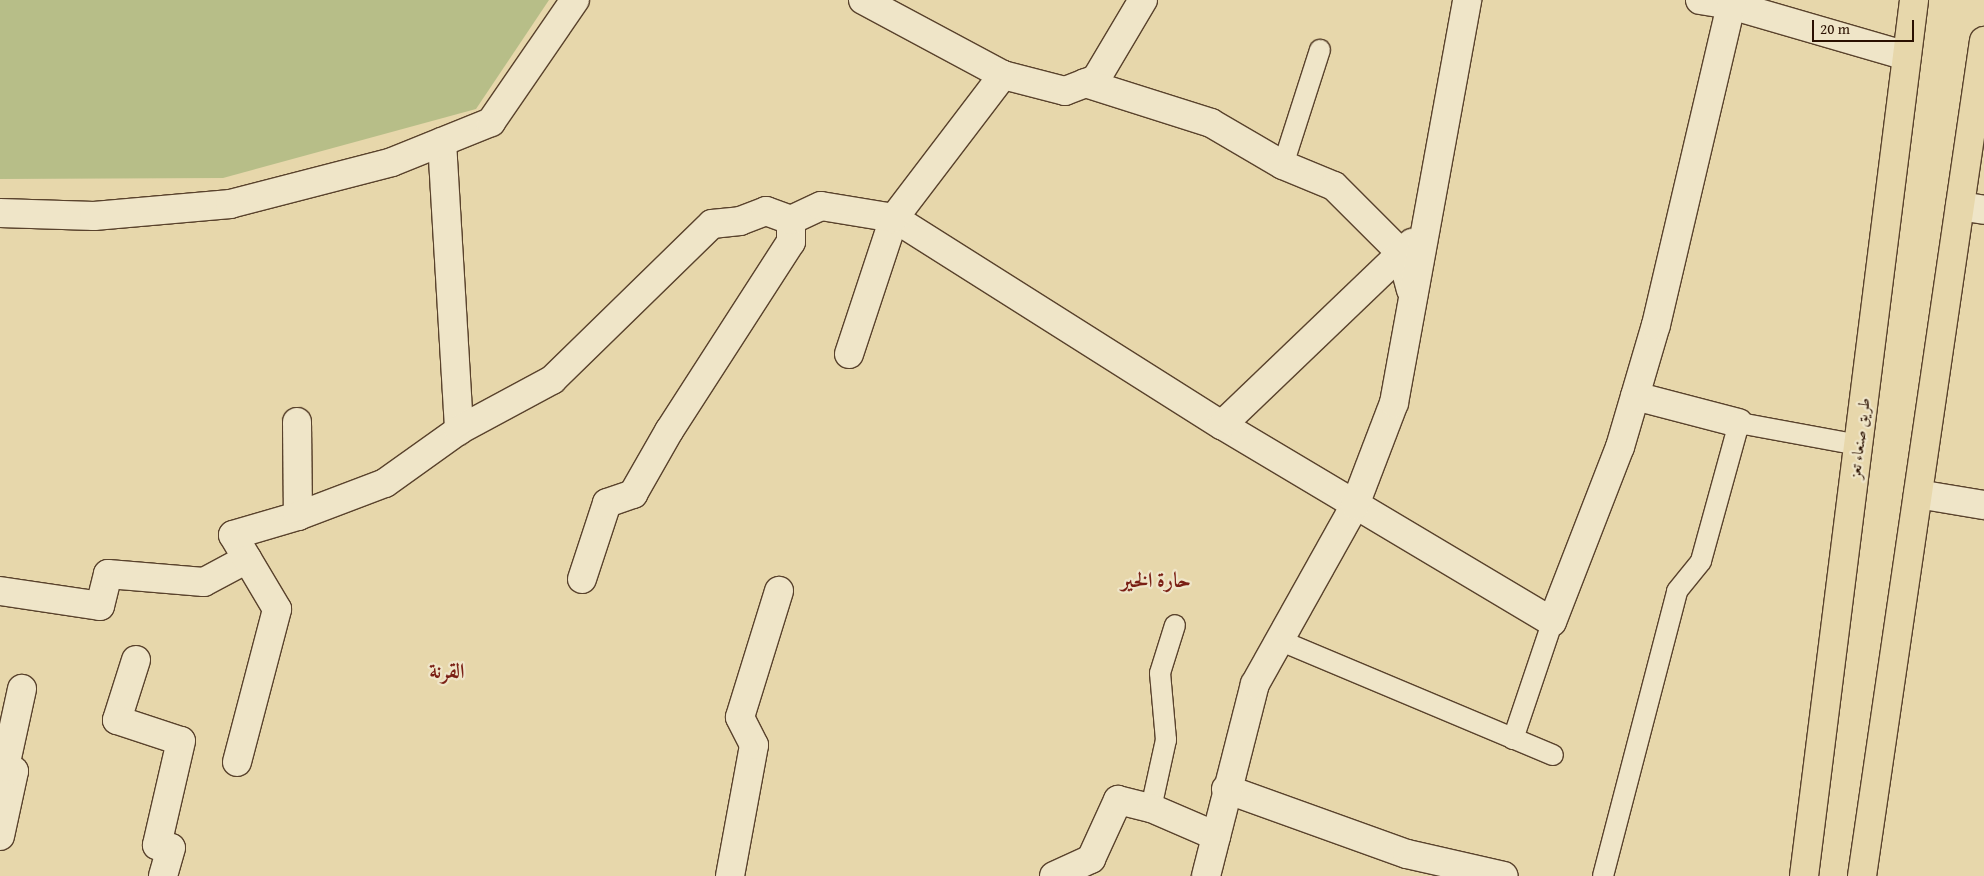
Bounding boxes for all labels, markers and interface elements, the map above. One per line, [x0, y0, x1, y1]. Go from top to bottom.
scale bar [1814, 10, 1916, 42]
text: 20 m [1820, 18, 1850, 39]
street label: طريق صنعاء تعز [1845, 396, 1873, 480]
district label: حارة الخير [1121, 567, 1191, 593]
district label: القرنة [429, 658, 465, 684]

